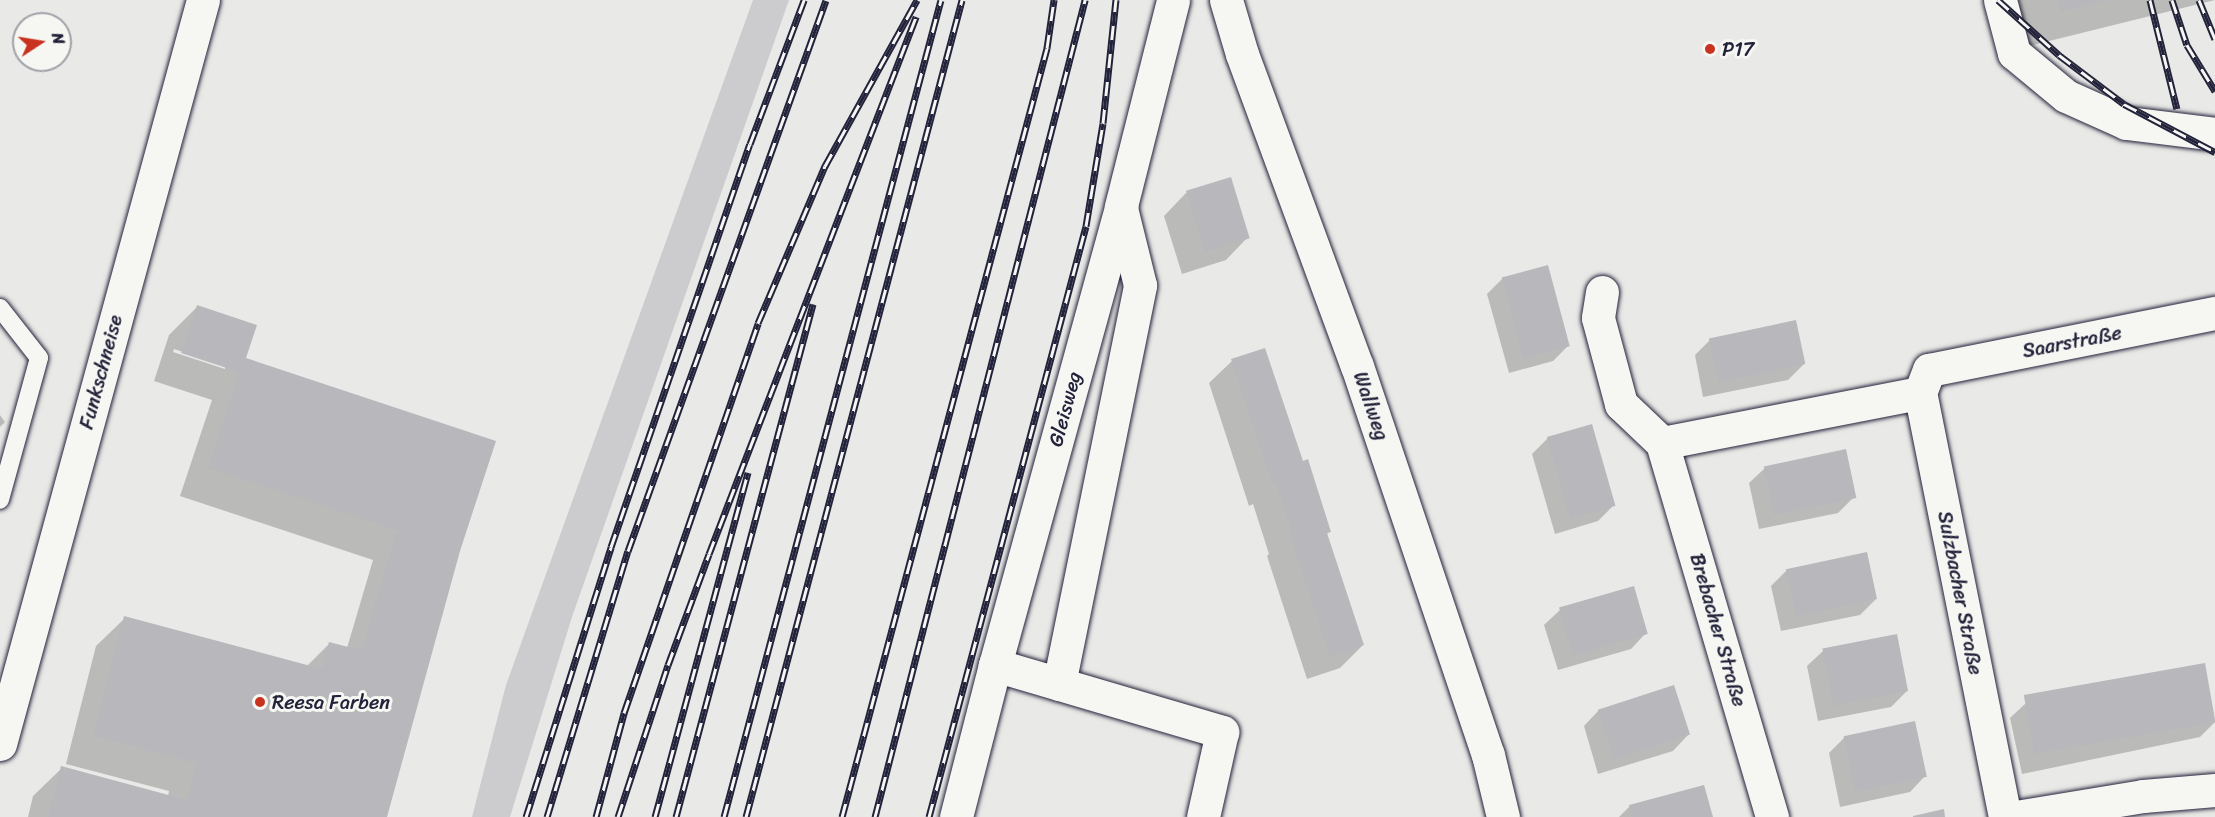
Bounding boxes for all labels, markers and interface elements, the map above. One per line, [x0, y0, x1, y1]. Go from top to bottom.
north arrow [12, 12, 72, 72]
text: N [43, 30, 73, 47]
place label: P17 [1722, 37, 1754, 61]
marker: P17 [1703, 42, 1717, 56]
street label: Funkschneise [74, 312, 128, 432]
street label: Saarstraße [2020, 321, 2124, 363]
street label: Wallweg [1348, 368, 1394, 444]
street label: Gleisweg [1043, 369, 1087, 449]
street label: Sulzbacher Straße [1932, 509, 1988, 677]
street label: Brebacher Straße [1685, 550, 1751, 710]
place label: Reesa Farben [272, 690, 390, 714]
marker: Reesa Farben [253, 695, 267, 709]

